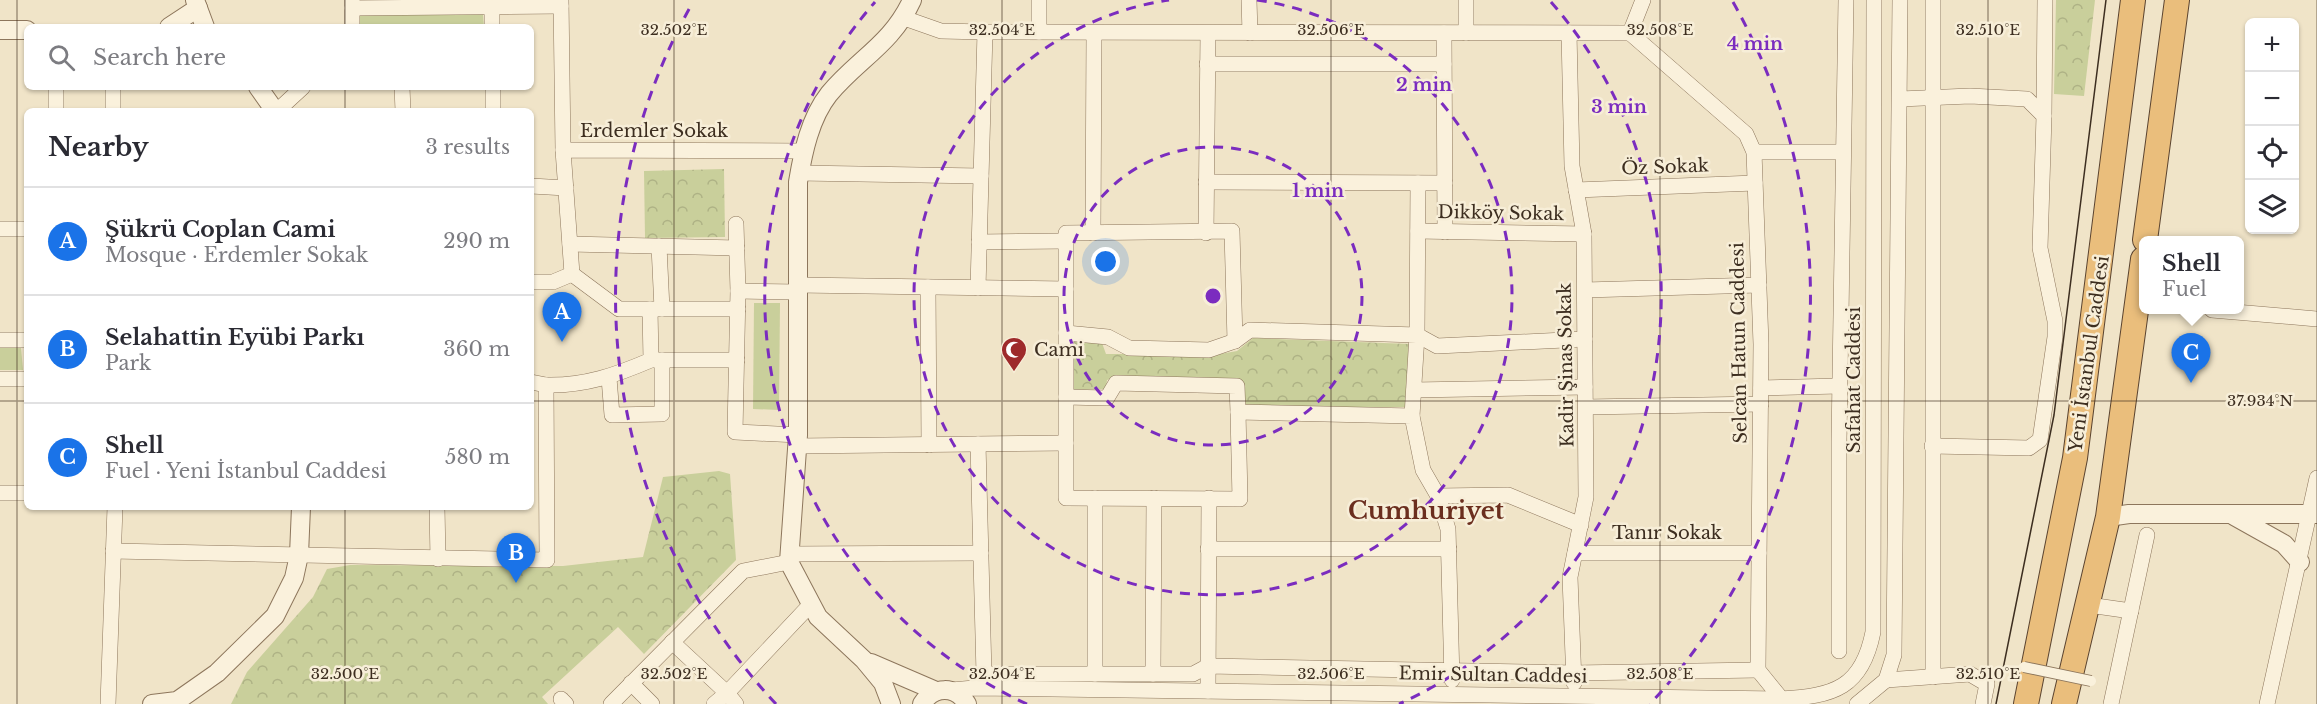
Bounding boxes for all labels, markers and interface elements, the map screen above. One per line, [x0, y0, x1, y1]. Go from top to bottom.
map controls [2245, 18, 2299, 234]
button: + [2245, 18, 2299, 72]
text: 32.502°E [640, 20, 708, 39]
text: 32.504°E [969, 20, 1035, 39]
text: 32.506°E [1297, 20, 1365, 39]
text: 32.508°E [1627, 20, 1694, 39]
text: 32.510°E [1956, 20, 2020, 39]
search box [24, 24, 534, 90]
text: 4 min [1727, 33, 1783, 55]
icon: search [45, 41, 78, 74]
text: Search here [93, 44, 226, 71]
button: − [2245, 72, 2299, 126]
text: 2 min [1396, 74, 1452, 96]
text: 3 min [1591, 96, 1647, 118]
street label: Erdemler Sokak [580, 120, 728, 142]
button: locate [2245, 126, 2299, 180]
text: Nearby [48, 131, 149, 163]
text: 3 results [426, 135, 510, 159]
street label: Öz Sokak [1621, 153, 1709, 180]
text: 1 min [1292, 180, 1344, 202]
button: layers [2245, 180, 2299, 234]
street label: Dikköy Sokak [1437, 201, 1565, 225]
text: Şükrü Coplan Cami [105, 216, 335, 243]
text: A [59, 229, 76, 253]
text: 290 m [443, 229, 510, 253]
popup [2139, 236, 2244, 314]
street label: Selcan Hatun Caddesi [1726, 242, 1752, 444]
text: Mosque · Erdemler Sokak [105, 243, 368, 267]
your location [1091, 247, 1120, 276]
text: Shell [2162, 250, 2221, 277]
street label: Yeni İstanbul Caddesi [2063, 254, 2114, 455]
text: Fuel [2162, 277, 2207, 301]
street label: Kadir Şinas Sokak [1554, 283, 1578, 447]
centre of rings [1203, 286, 1223, 306]
pin: A [542, 292, 582, 342]
street label: Safahat Caddesi [1843, 307, 1865, 453]
text: Selahattin Eyübi Parkı [105, 324, 364, 351]
pin: C [2172, 334, 2210, 383]
mosque icon: Cami [999, 335, 1029, 373]
text: B [60, 337, 75, 361]
text: 360 m [443, 337, 510, 361]
place label: Cami [1034, 339, 1084, 361]
text: Park [105, 351, 151, 375]
text: 37.934°N [2227, 391, 2293, 410]
text: Shell [105, 432, 164, 459]
text: C [59, 445, 76, 469]
text: 580 m [445, 445, 510, 469]
text: Fuel · Yeni İstanbul Caddesi [105, 459, 387, 483]
district label: Cumhuriyet [1348, 496, 1505, 525]
street label: Tanır Sokak [1612, 522, 1722, 544]
pin: B [496, 534, 536, 583]
street label: Emir Sultan Caddesi [1398, 662, 1588, 688]
text: 32.500°E [311, 664, 379, 683]
text: 32.502°E [640, 664, 708, 683]
text: 32.504°E [969, 664, 1035, 683]
text: 32.506°E [1297, 664, 1365, 683]
text: 32.508°E [1627, 664, 1694, 683]
text: 32.510°E [1956, 664, 2020, 683]

